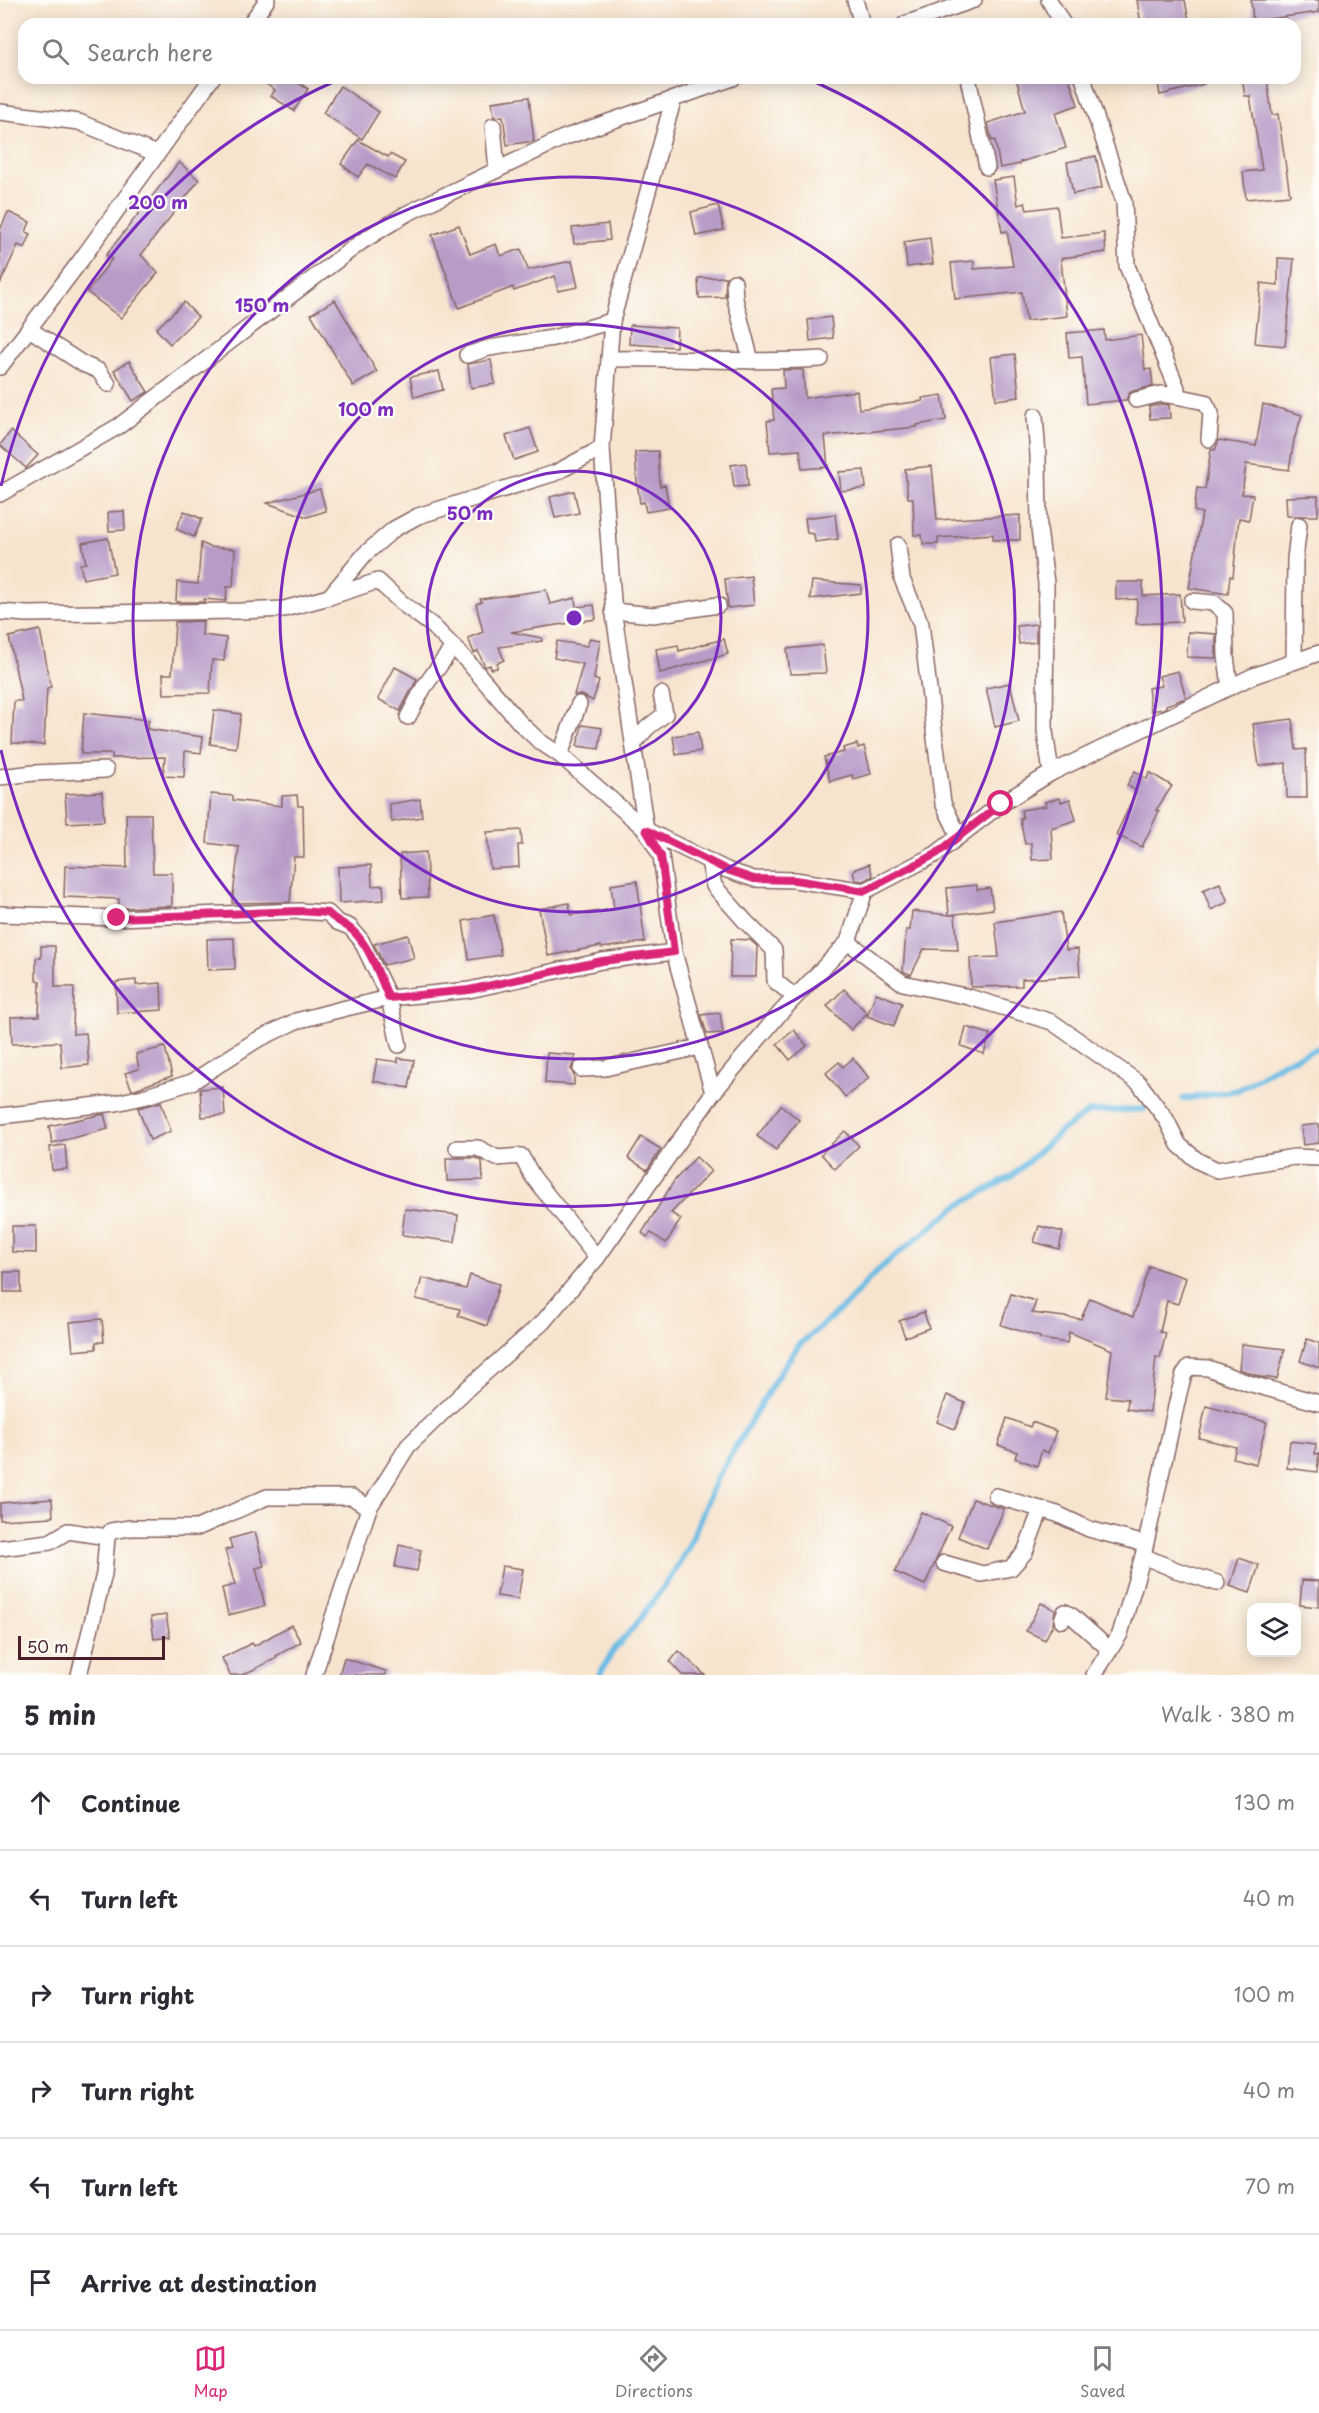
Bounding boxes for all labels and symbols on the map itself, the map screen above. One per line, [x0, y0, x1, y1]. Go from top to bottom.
text: 200 m [128, 188, 188, 215]
text: 150 m [235, 291, 289, 318]
text: 100 m [338, 395, 394, 422]
text: 50 m [447, 499, 493, 526]
centre of rings [564, 608, 584, 628]
route start [987, 790, 1013, 816]
route end [103, 904, 129, 930]
scale bar [18, 1633, 165, 1660]

